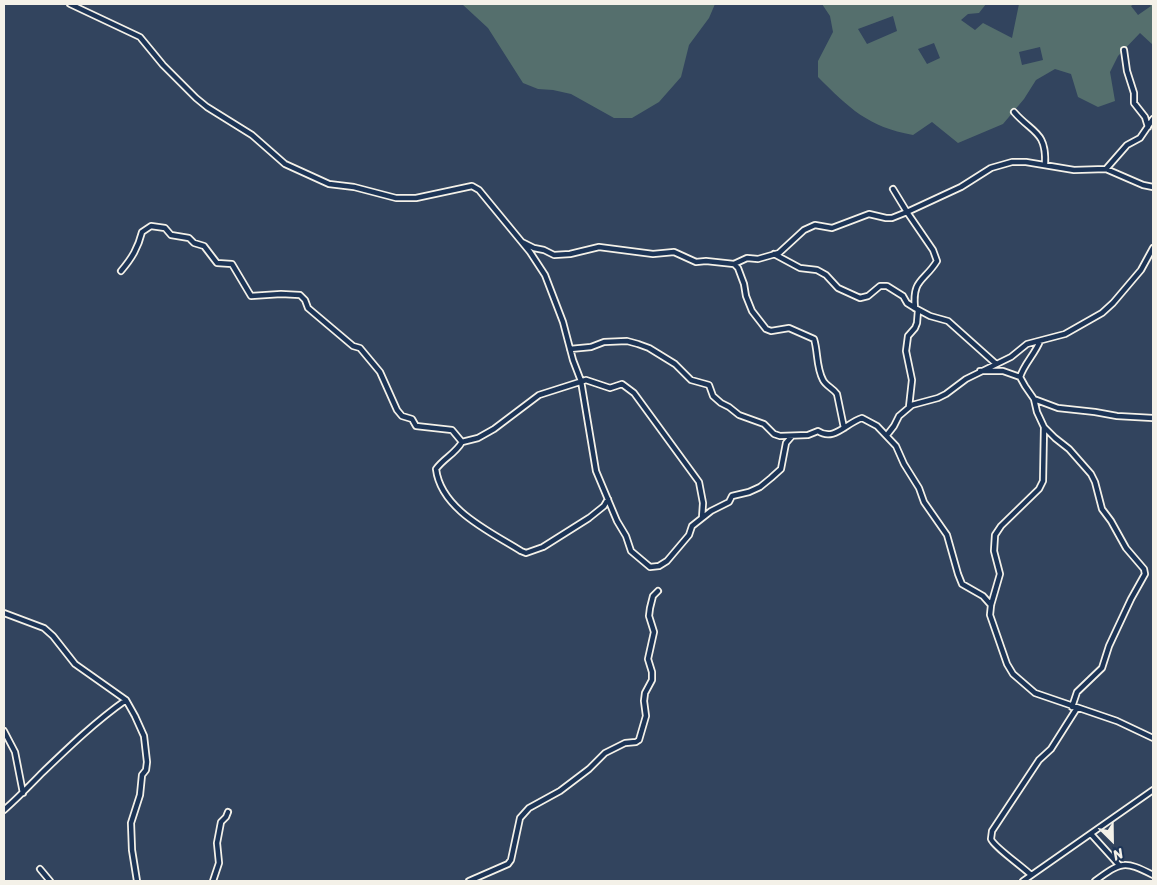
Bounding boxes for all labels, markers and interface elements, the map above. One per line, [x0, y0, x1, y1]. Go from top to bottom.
north arrow [1087, 815, 1137, 865]
text: N [1109, 841, 1127, 868]

